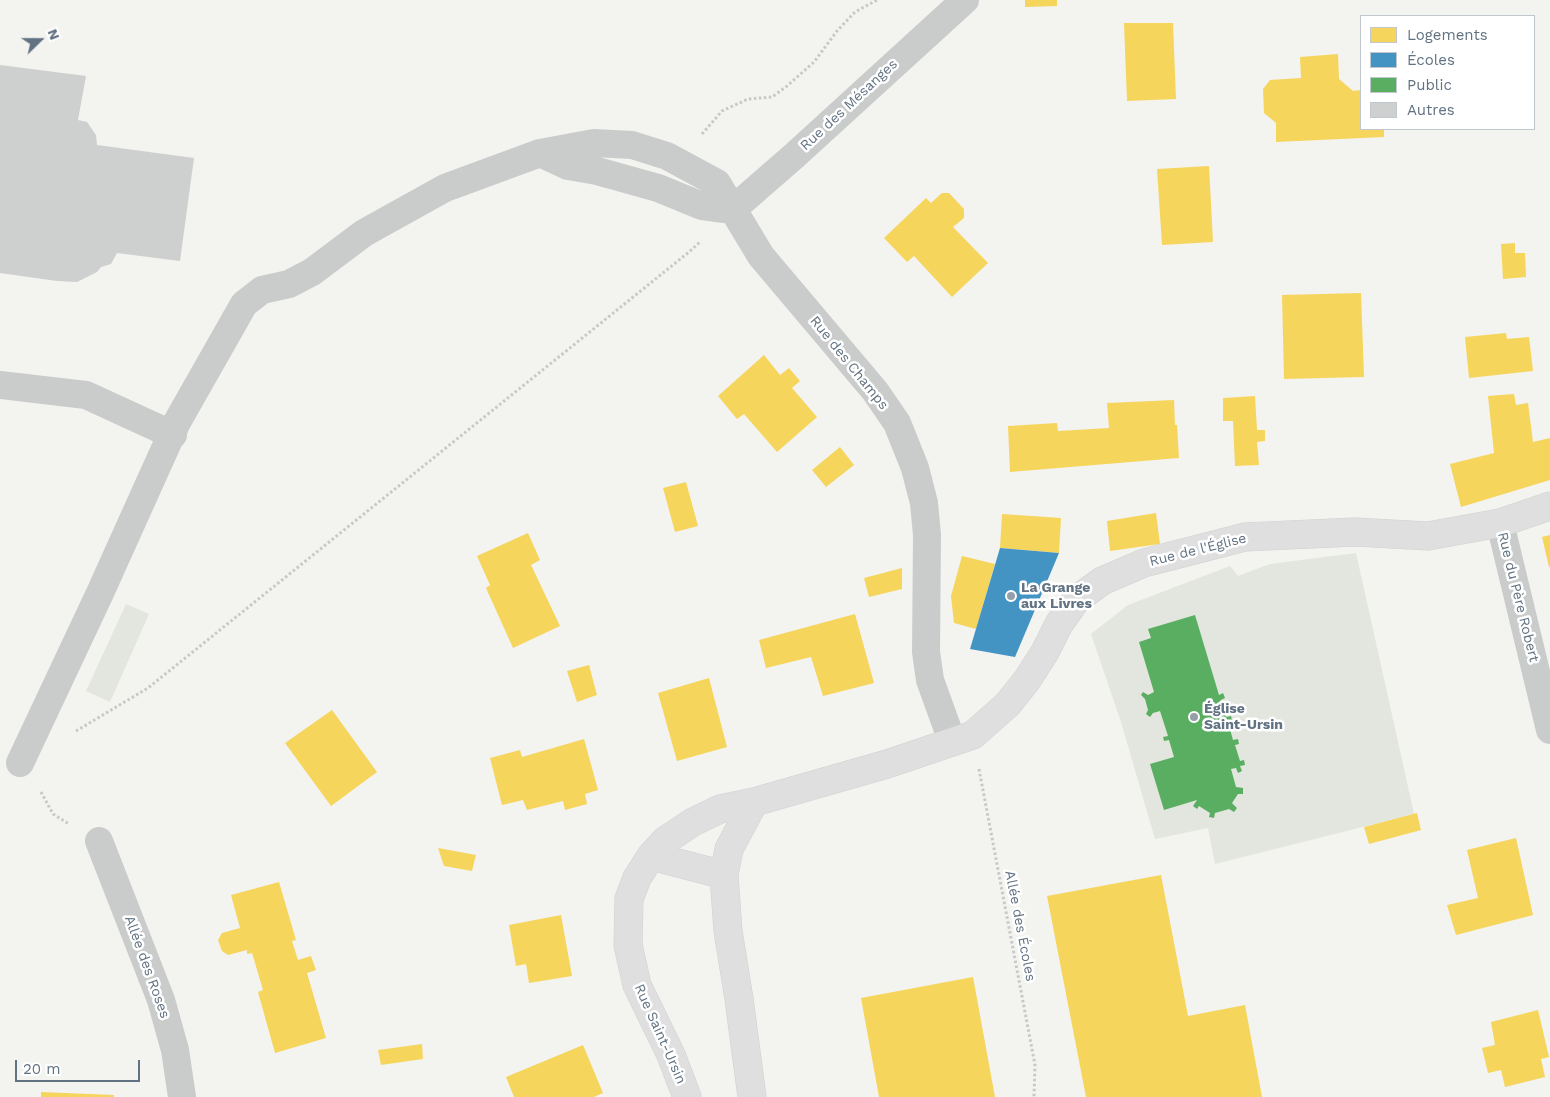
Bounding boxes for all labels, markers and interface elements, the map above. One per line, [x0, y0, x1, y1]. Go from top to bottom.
north arrow [15, 15, 65, 65]
legend [1360, 15, 1535, 130]
text: Logements [1407, 26, 1488, 44]
text: N [45, 27, 63, 42]
text: Écoles [1407, 51, 1455, 69]
street label: Rue des Mésanges [797, 56, 901, 154]
text: Public [1407, 76, 1452, 94]
text: Autres [1407, 101, 1455, 119]
street label: Rue des Champs [806, 313, 892, 413]
street label: Rue de l'Église [1148, 530, 1248, 570]
street label: Rue du Père Robert [1494, 530, 1542, 664]
place label: La Grange aux Livres [1021, 580, 1092, 612]
marker: La Grange aux Livres [1005, 590, 1017, 602]
place label: Église Saint-Ursin [1204, 701, 1283, 734]
marker: Église Saint-Ursin [1188, 711, 1200, 723]
street label: Allée des Écoles [1001, 869, 1039, 983]
street label: Allée des Roses [121, 913, 173, 1021]
street label: Rue Saint-Ursin [630, 981, 690, 1087]
scale bar [18, 1050, 142, 1082]
text: 20 m [23, 1060, 61, 1078]

